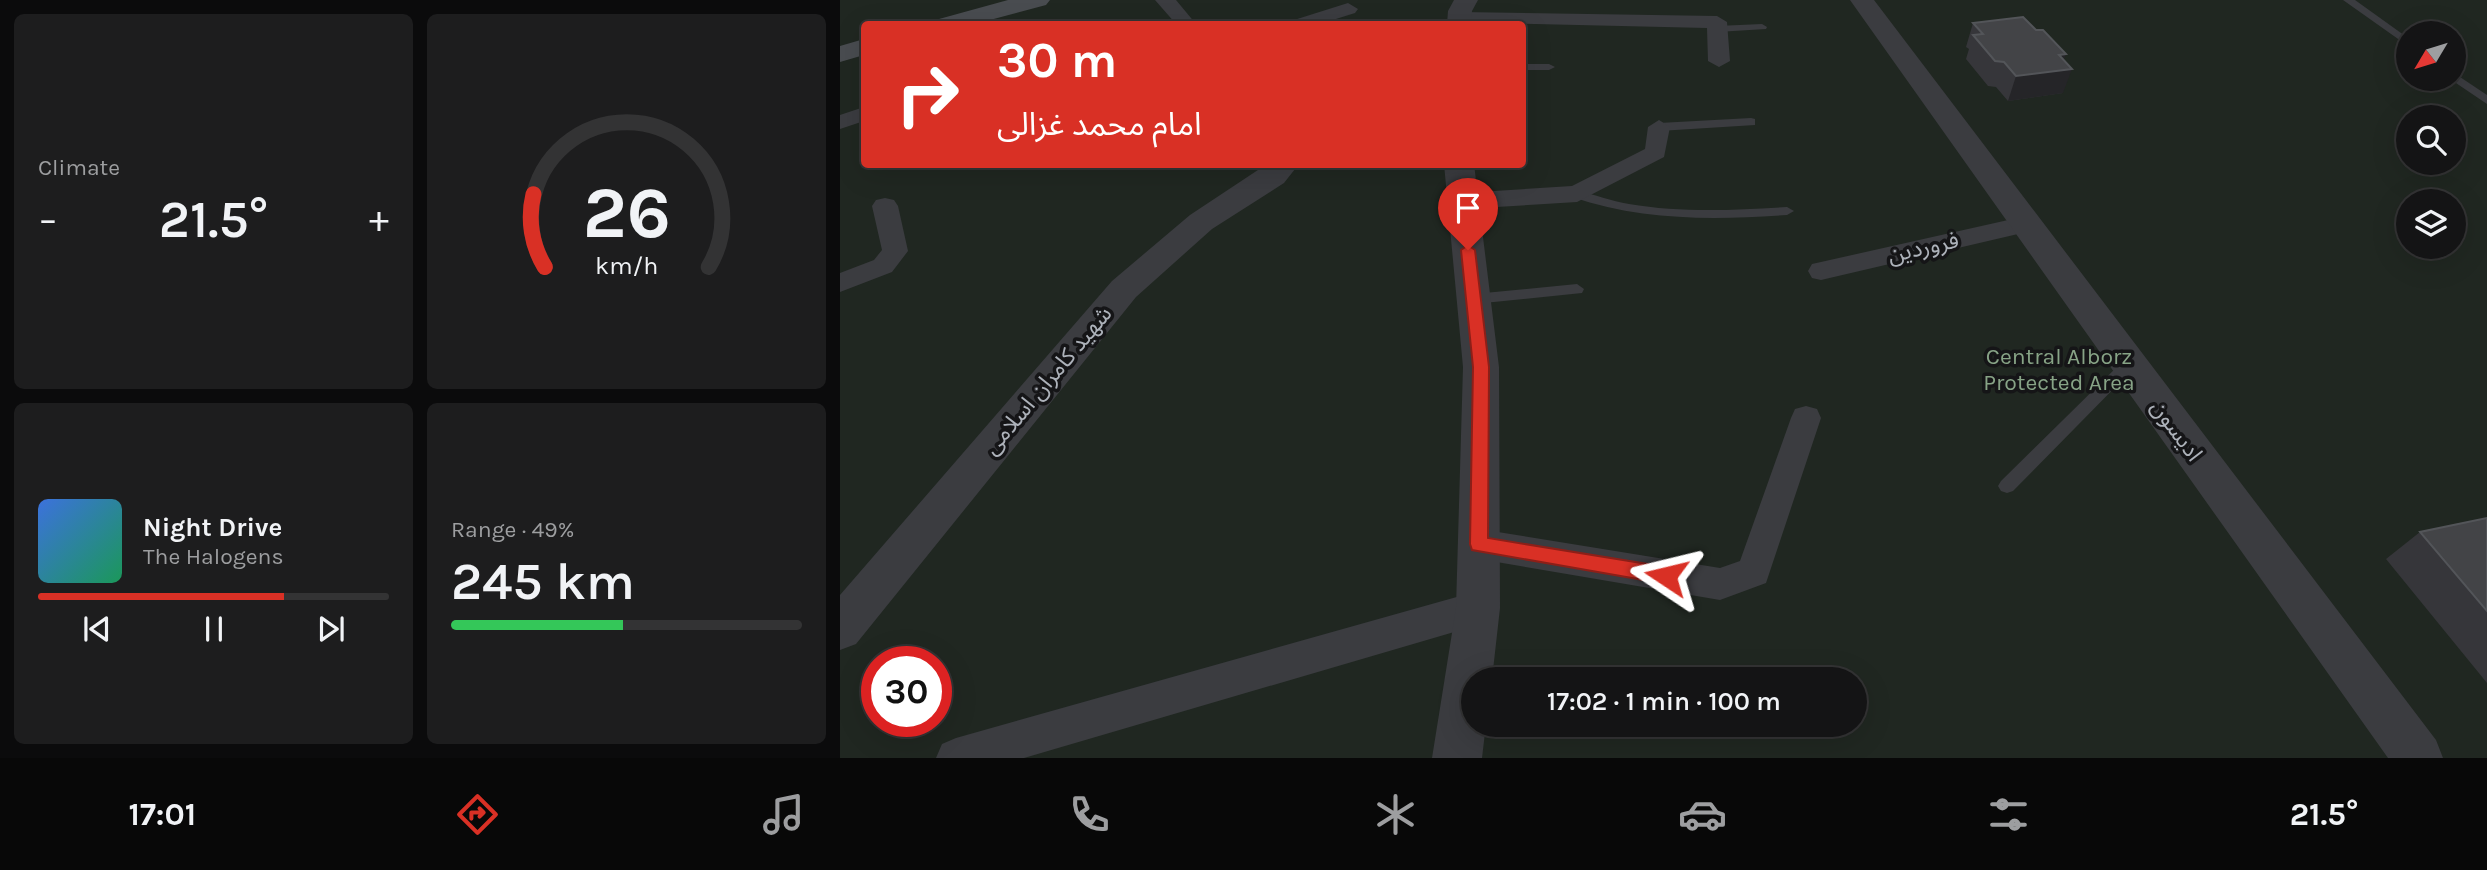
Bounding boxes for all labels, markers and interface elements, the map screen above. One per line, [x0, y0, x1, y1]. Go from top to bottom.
north arrow [2396, 21, 2466, 91]
map controls [2396, 21, 2466, 259]
text: 30 m [997, 32, 1117, 89]
icon: right [882, 49, 973, 140]
button: search [2396, 105, 2466, 175]
text: امام محمد غزالی [997, 106, 1202, 143]
text: Climate [38, 154, 120, 181]
text: 26 [582, 171, 671, 256]
pin [1438, 178, 1498, 250]
text: 21.5° [159, 189, 268, 250]
icon: arrive [1449, 189, 1487, 227]
button: layers [2396, 189, 2466, 259]
text: − [38, 197, 58, 242]
text: + [369, 197, 389, 242]
street label: فروردین [1885, 226, 1961, 269]
text: km/h [595, 251, 658, 280]
street label: شهید کامران اسلامی [977, 301, 1117, 460]
park label: Central Alborz Protected Area [1983, 343, 2135, 396]
street label: ادیسون [2145, 394, 2208, 466]
text: Night Drive [143, 512, 282, 543]
text: Range · 49% [451, 516, 574, 543]
position arrow [1629, 539, 1703, 613]
text: The Halogens [143, 543, 283, 570]
text: 245 km [451, 551, 635, 612]
icon: previous [78, 610, 116, 648]
icon: pause [195, 610, 233, 648]
icon: next [312, 610, 350, 648]
speed limit sign: 30 [861, 646, 952, 737]
text: 17:02 · 1 min · 100 m [1547, 686, 1781, 717]
icon: directions [453, 790, 502, 839]
icon: music [759, 790, 808, 839]
icon: phone [1065, 790, 1114, 839]
icon: climate [1371, 790, 1420, 839]
icon: car [1678, 790, 1727, 839]
icon: filters [1984, 790, 2033, 839]
text: 17:01 [129, 796, 196, 833]
text: 21.5° [2290, 796, 2358, 833]

